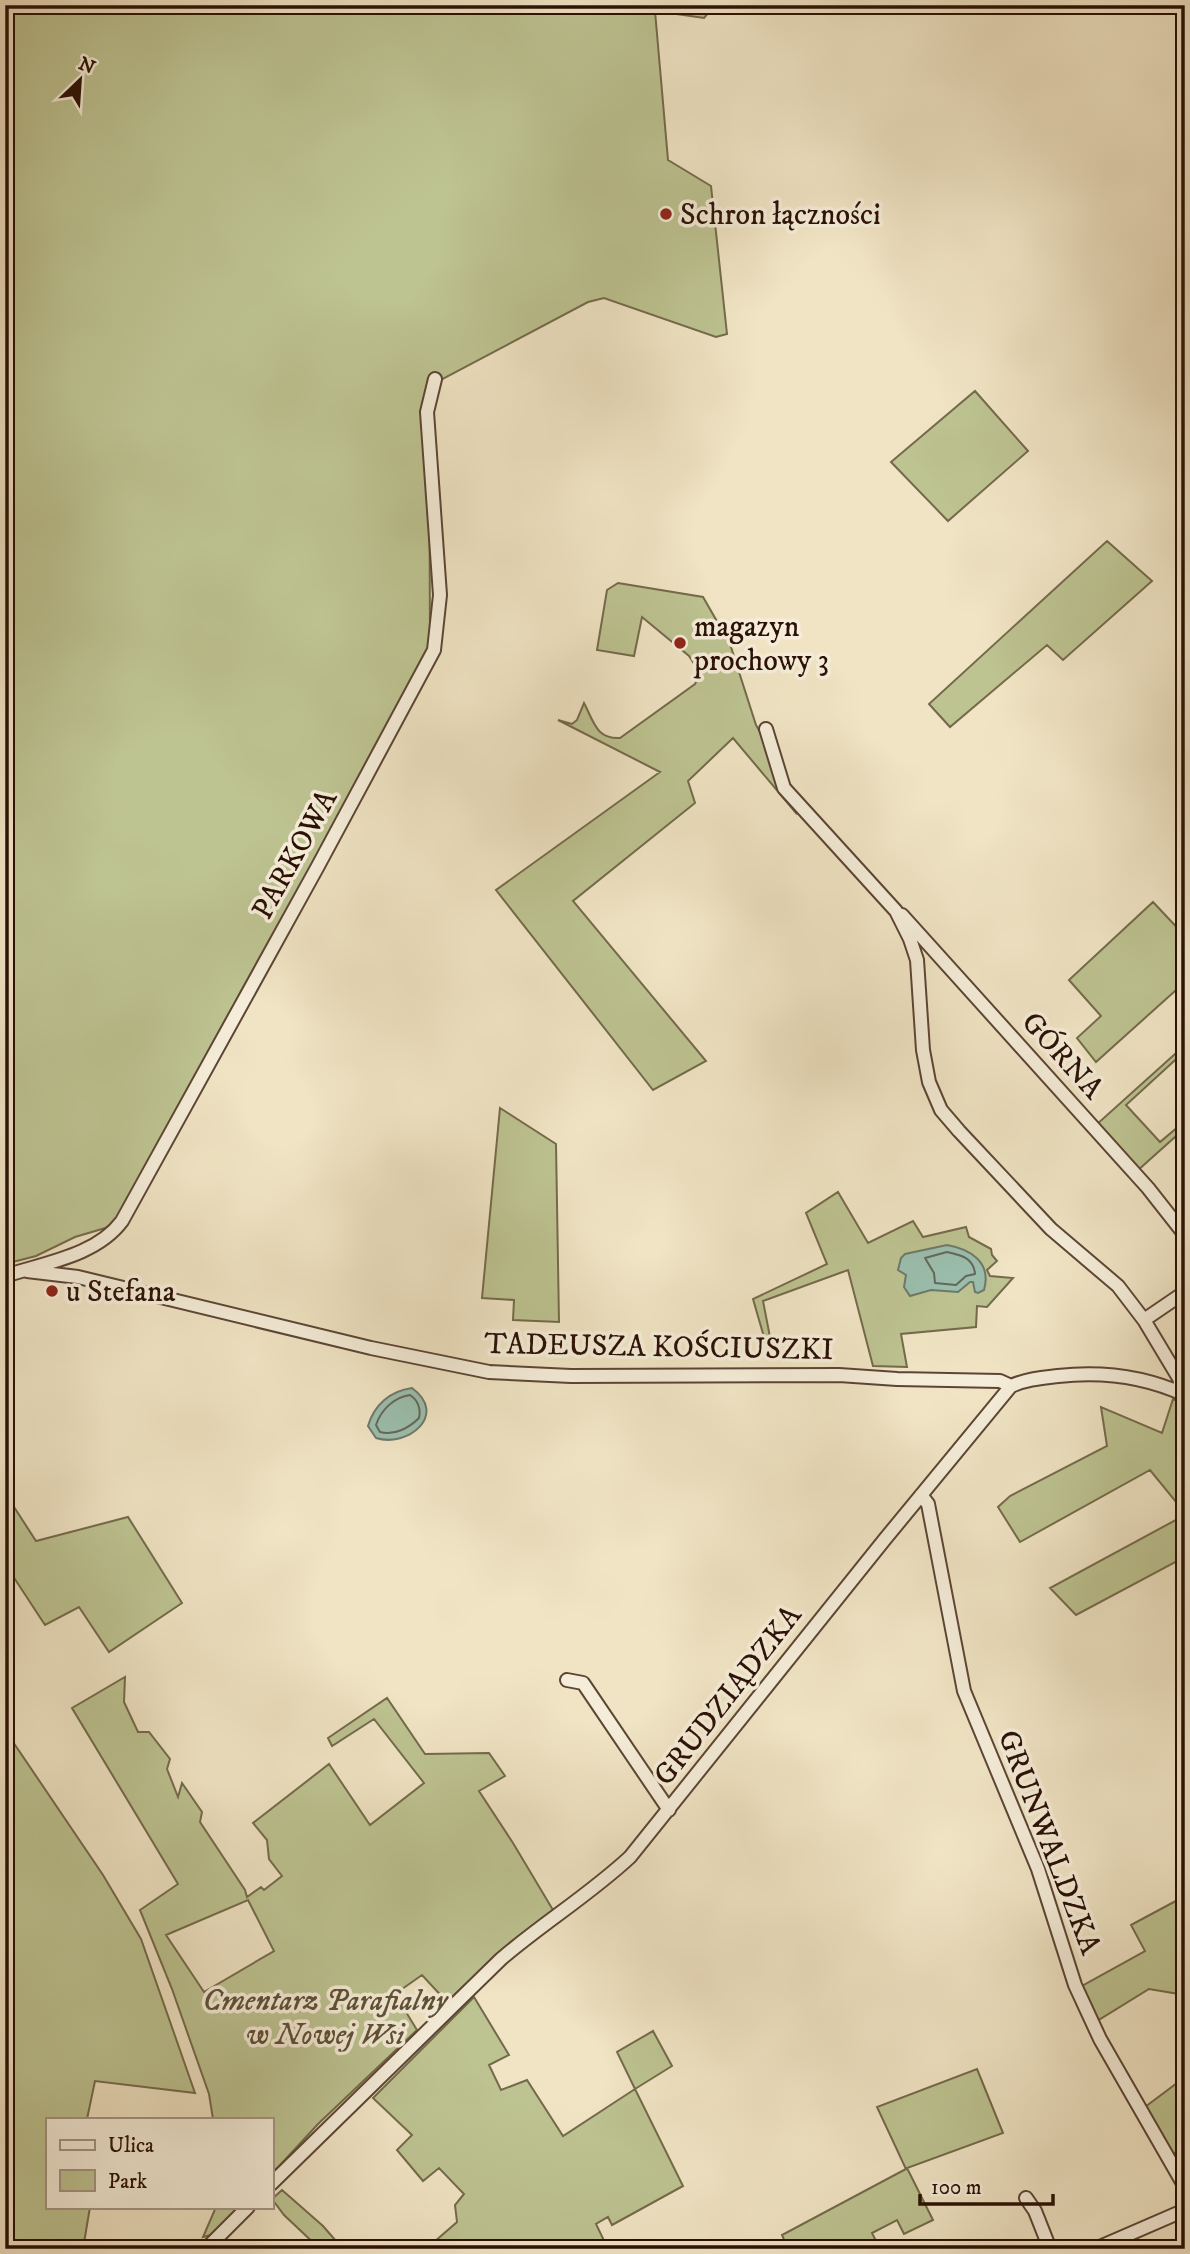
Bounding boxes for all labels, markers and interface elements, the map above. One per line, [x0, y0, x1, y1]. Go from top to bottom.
north arrow [46, 46, 116, 116]
text: N [75, 52, 99, 80]
place label: Schron łączności [680, 197, 881, 234]
marker: Schron łączności [658, 206, 674, 222]
place label: magazyn prochowy 3 [693, 609, 829, 680]
marker: magazyn prochowy 3 [672, 635, 688, 651]
street label: PARKOWA [245, 783, 347, 926]
street label: GÓRNA [1013, 1003, 1113, 1108]
place label: u Stefana [66, 1274, 176, 1311]
marker: u Stefana [44, 1283, 60, 1299]
street label: TADEUSZA KOŚCIUSZKI [484, 1324, 834, 1369]
street label: GRUDZIĄDZKA [646, 1598, 811, 1793]
street label: GRUNWALDZKA [989, 1725, 1109, 1961]
park label: Cmentarz Parafialny w Nowej Wsi [203, 1983, 450, 2054]
legend [46, 2118, 273, 2208]
text: Ulica [108, 2133, 154, 2159]
scale bar [920, 2163, 1054, 2207]
text: Park [108, 2169, 148, 2195]
text: 100 m [931, 2175, 982, 2201]

